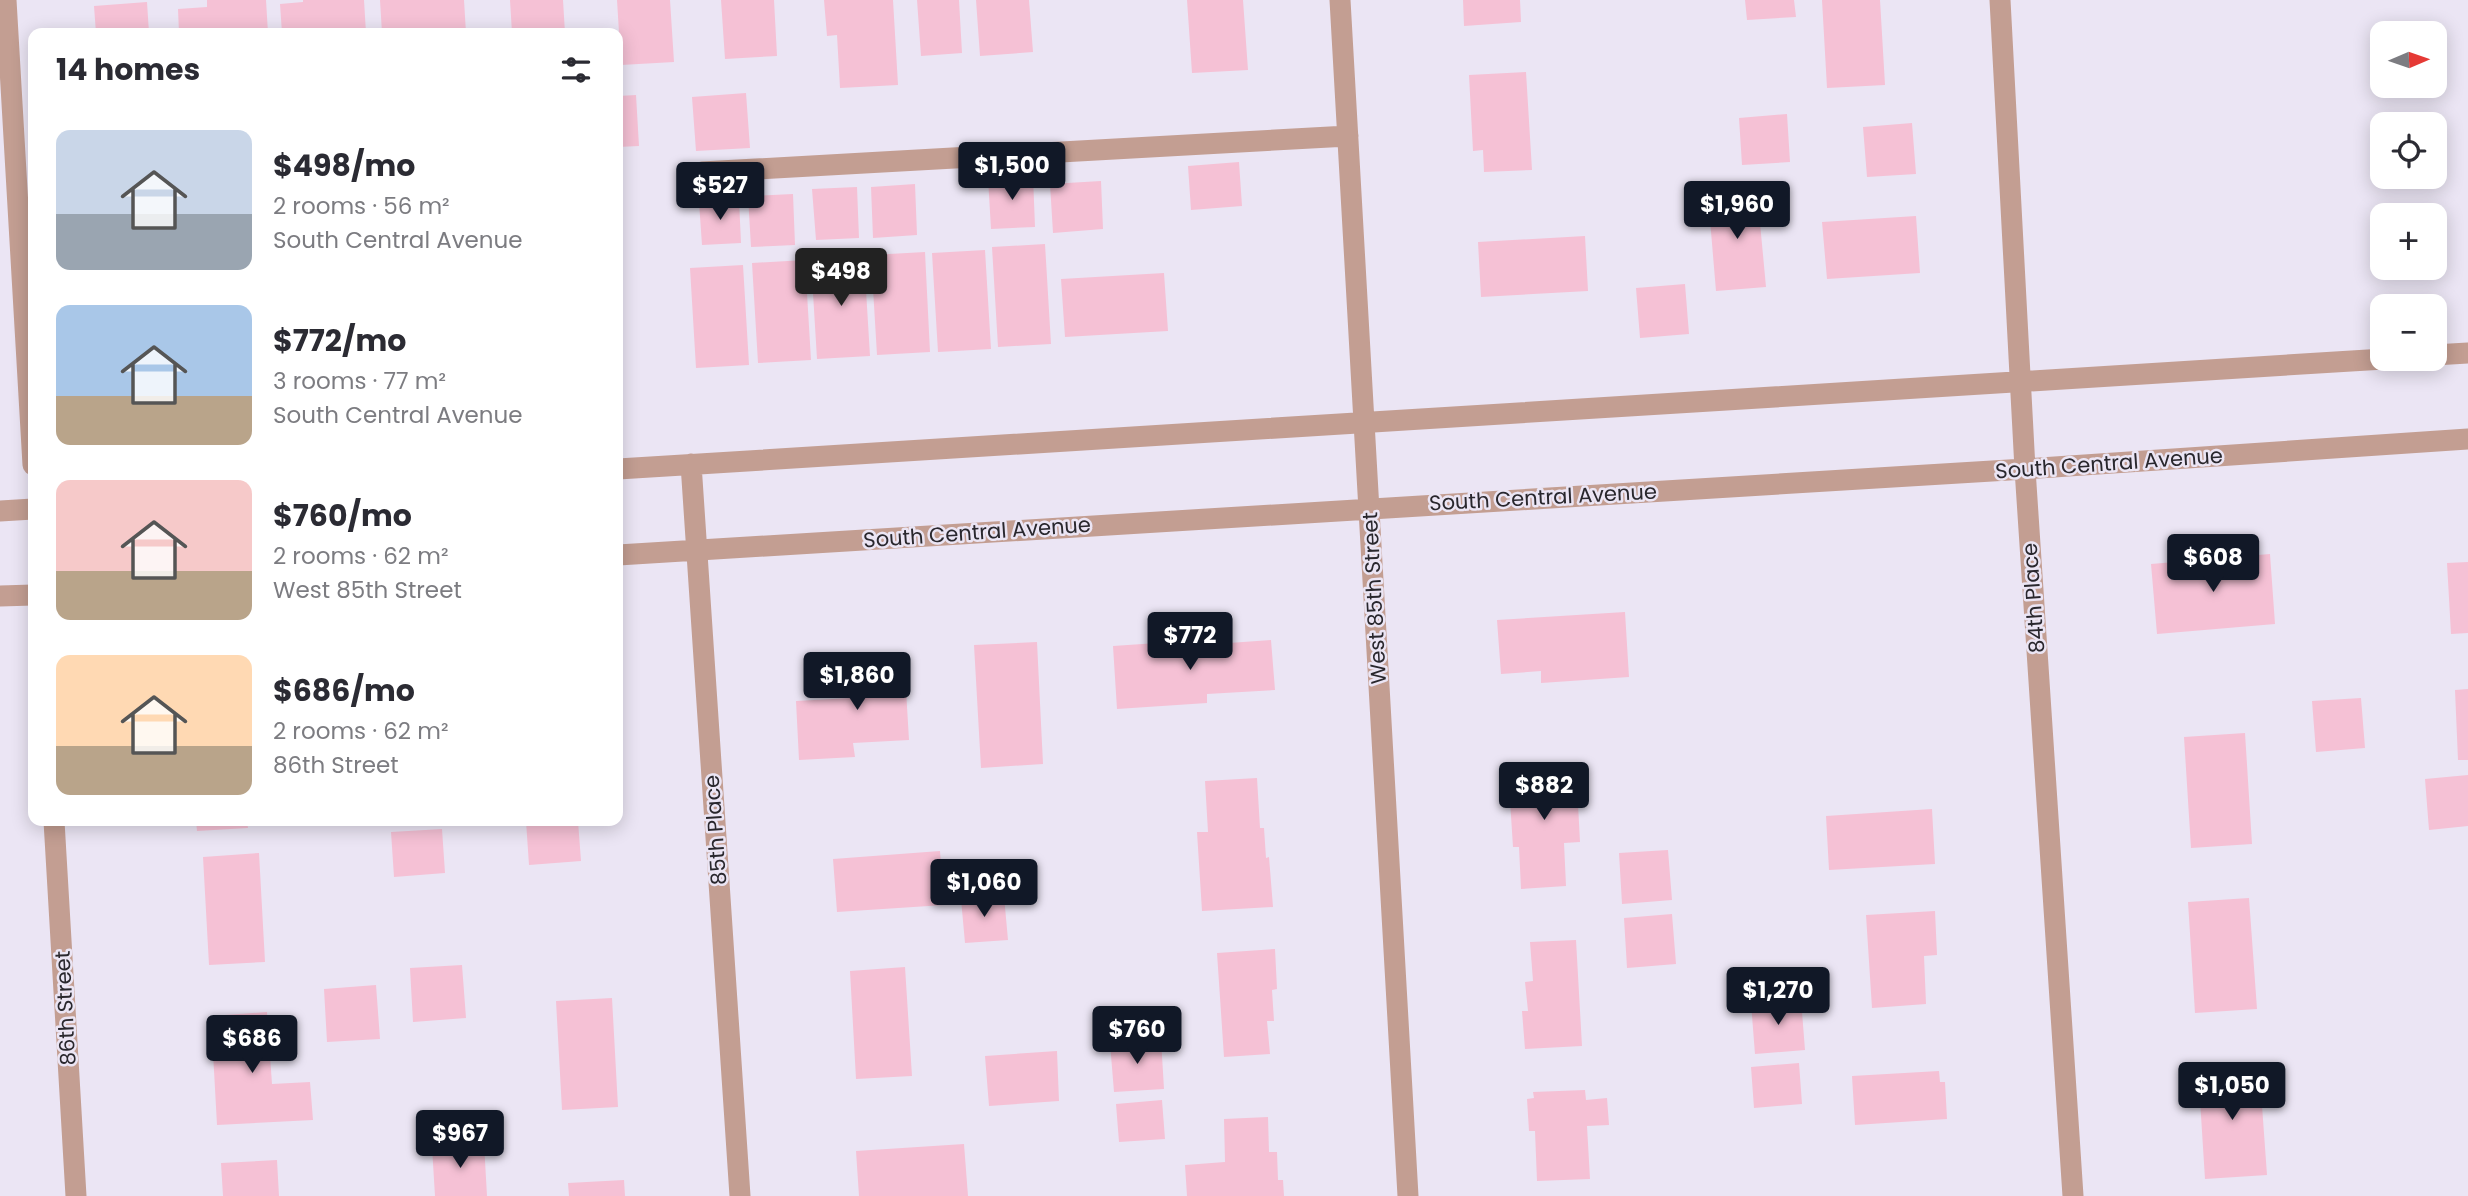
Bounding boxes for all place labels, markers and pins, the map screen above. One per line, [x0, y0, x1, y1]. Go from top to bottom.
pin: $1,500 [955, 142, 1069, 202]
pin: $527 [679, 162, 761, 222]
pin: $1,960 [1680, 182, 1794, 241]
pin: $498 [800, 248, 882, 308]
pin: $608 [2172, 534, 2254, 594]
pin: $772 [1149, 612, 1231, 672]
pin: $1,860 [800, 652, 914, 712]
pin: $882 [1503, 762, 1585, 822]
pin: $1,060 [927, 860, 1041, 919]
pin: $1,270 [1721, 968, 1835, 1027]
pin: $760 [1096, 1006, 1178, 1066]
pin: $686 [211, 1016, 293, 1075]
pin: $1,050 [2175, 1062, 2289, 1122]
pin: $967 [419, 1110, 501, 1170]

